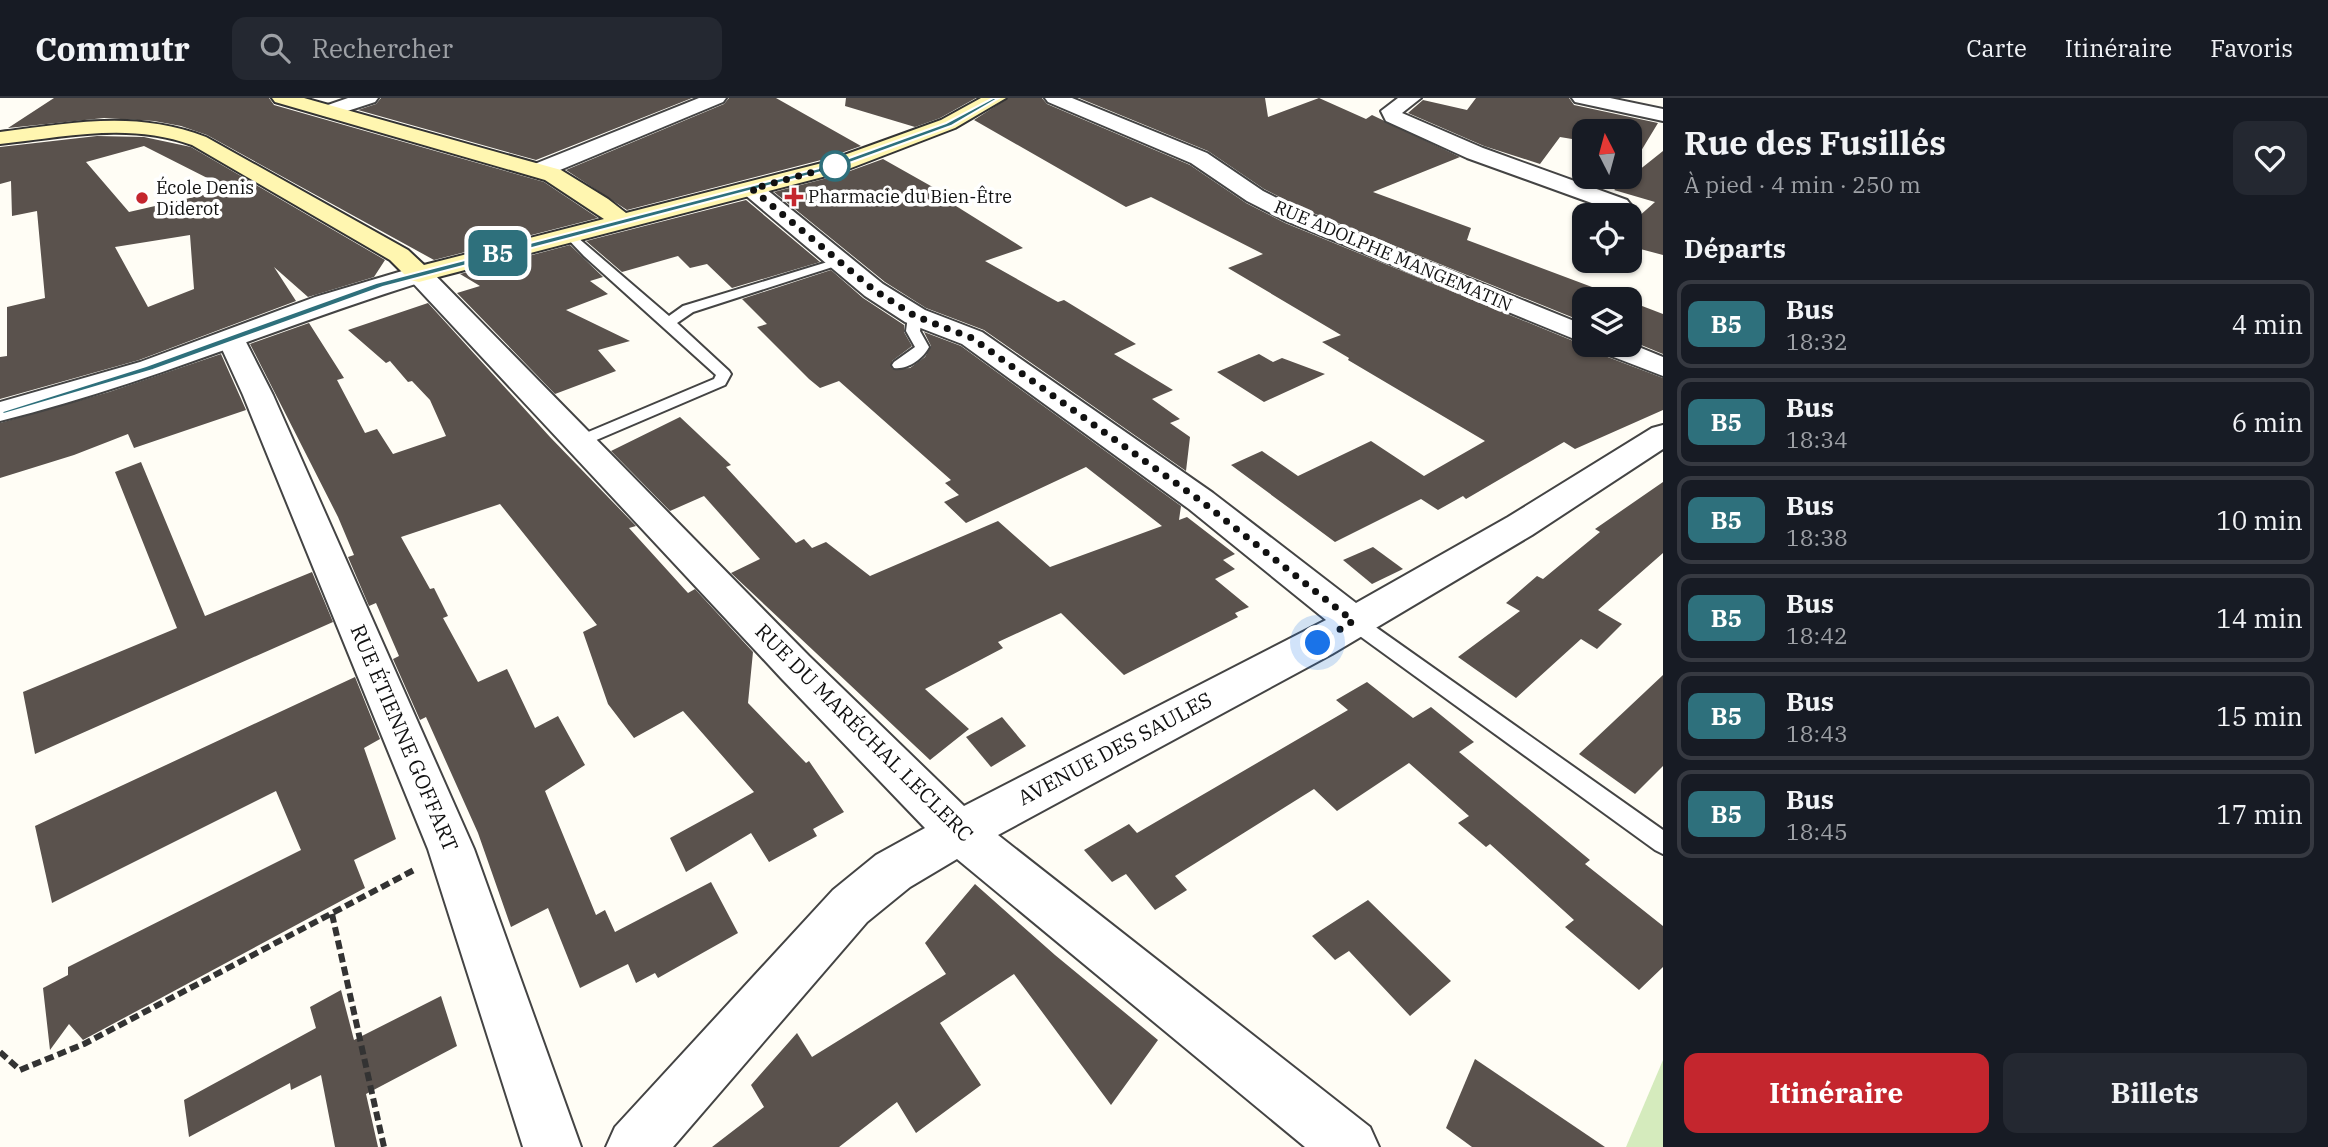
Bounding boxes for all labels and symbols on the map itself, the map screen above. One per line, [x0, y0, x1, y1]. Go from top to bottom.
north arrow [1572, 119, 1642, 189]
unlabelled marker [820, 151, 850, 181]
place label: École Denis Diderot [156, 176, 254, 220]
place label: Pharmacie du Bien-Être [808, 185, 1012, 208]
marker: Pharmacie du Bien-Être [786, 189, 802, 205]
marker: École Denis Diderot [134, 190, 150, 206]
street label: RUE ADOLPHE MANGEMATIN [1271, 195, 1516, 316]
line badge: B5 [466, 230, 530, 276]
street label: RUE DU MARÉCHAL LECLERC [749, 617, 980, 848]
street label: RUE ÉTIENNE GOFFART [344, 620, 465, 855]
your location [1300, 625, 1335, 660]
street label: AVENUE DES SAULES [1013, 685, 1217, 811]

